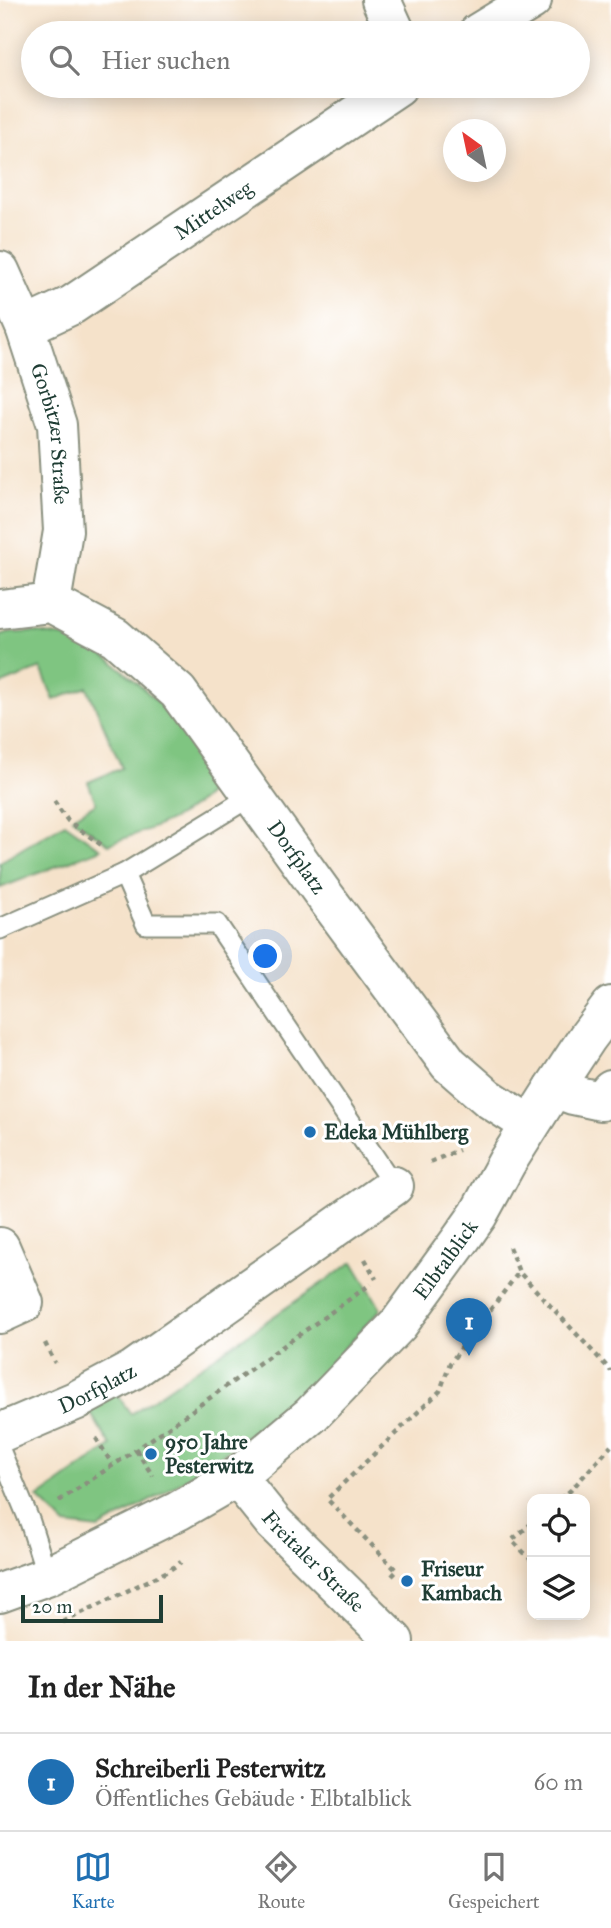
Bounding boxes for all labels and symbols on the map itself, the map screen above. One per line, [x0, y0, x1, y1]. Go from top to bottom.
north arrow [443, 119, 506, 182]
street label: Mittelweg [169, 175, 257, 246]
street label: Gorbitzer Straße [25, 360, 74, 505]
street label: Dorfplatz [262, 815, 332, 899]
your location [248, 939, 282, 973]
place label: Edeka Mühlberg [324, 1119, 469, 1145]
marker: Edeka Mühlberg [302, 1124, 318, 1140]
street label: Elbtalblick [408, 1214, 484, 1305]
pin: 1 [446, 1298, 492, 1356]
street label: Dorfplatz [55, 1358, 141, 1420]
place label: 950 Jahre Pesterwitz [165, 1429, 254, 1479]
marker: 950 Jahre Pesterwitz [143, 1446, 159, 1462]
street label: Freitaler Straße [256, 1505, 370, 1618]
place label: Friseur Kambach [421, 1556, 502, 1606]
marker: Friseur Kambach [399, 1573, 415, 1589]
scale bar [21, 1592, 163, 1624]

